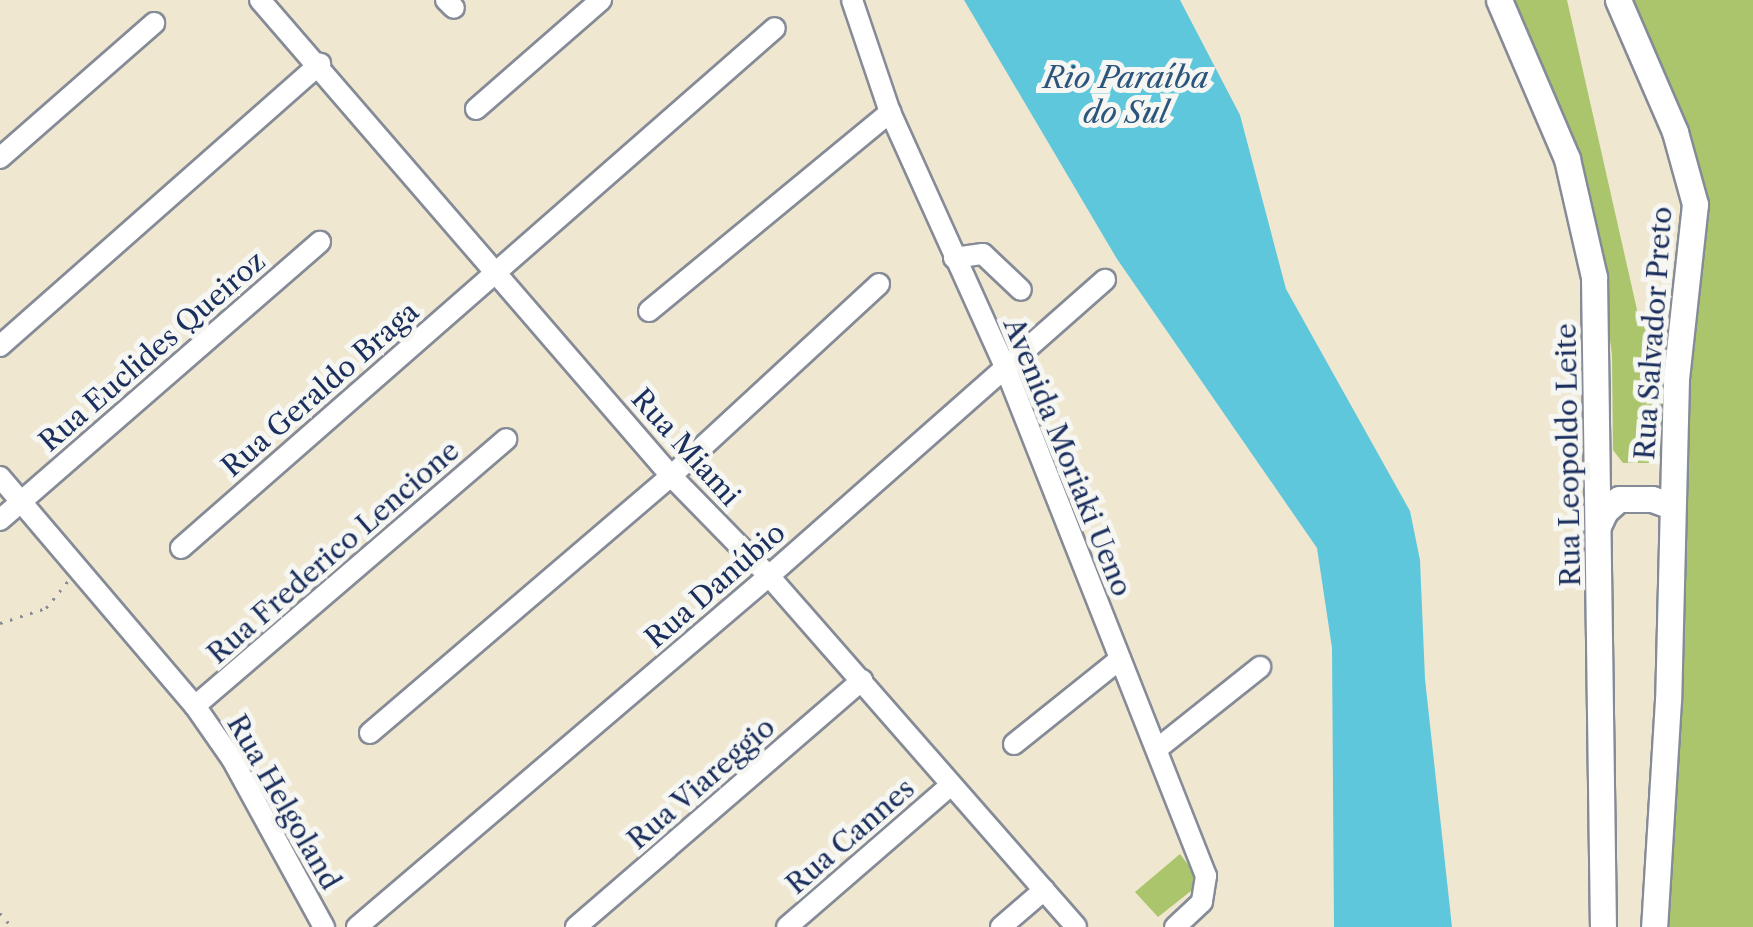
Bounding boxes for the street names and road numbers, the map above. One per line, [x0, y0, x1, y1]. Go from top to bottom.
street label: Rua Salvador Preto [1627, 205, 1679, 461]
street label: Rua Euclides Queiroz [32, 244, 272, 458]
street label: Rua Geraldo Braga [215, 294, 425, 484]
street label: Avenida Moriaki Ueno [997, 313, 1139, 601]
street label: Rua Leopoldo Leite [1549, 323, 1587, 587]
street label: Rua Miami [625, 381, 747, 513]
street label: Rua Frederico Lencione [200, 433, 466, 671]
street label: Rua Danúbio [638, 515, 792, 655]
street label: Rua Helgoland [220, 708, 348, 896]
street label: Rua Viareggio [620, 709, 782, 857]
street label: Rua Cannes [779, 771, 921, 901]

